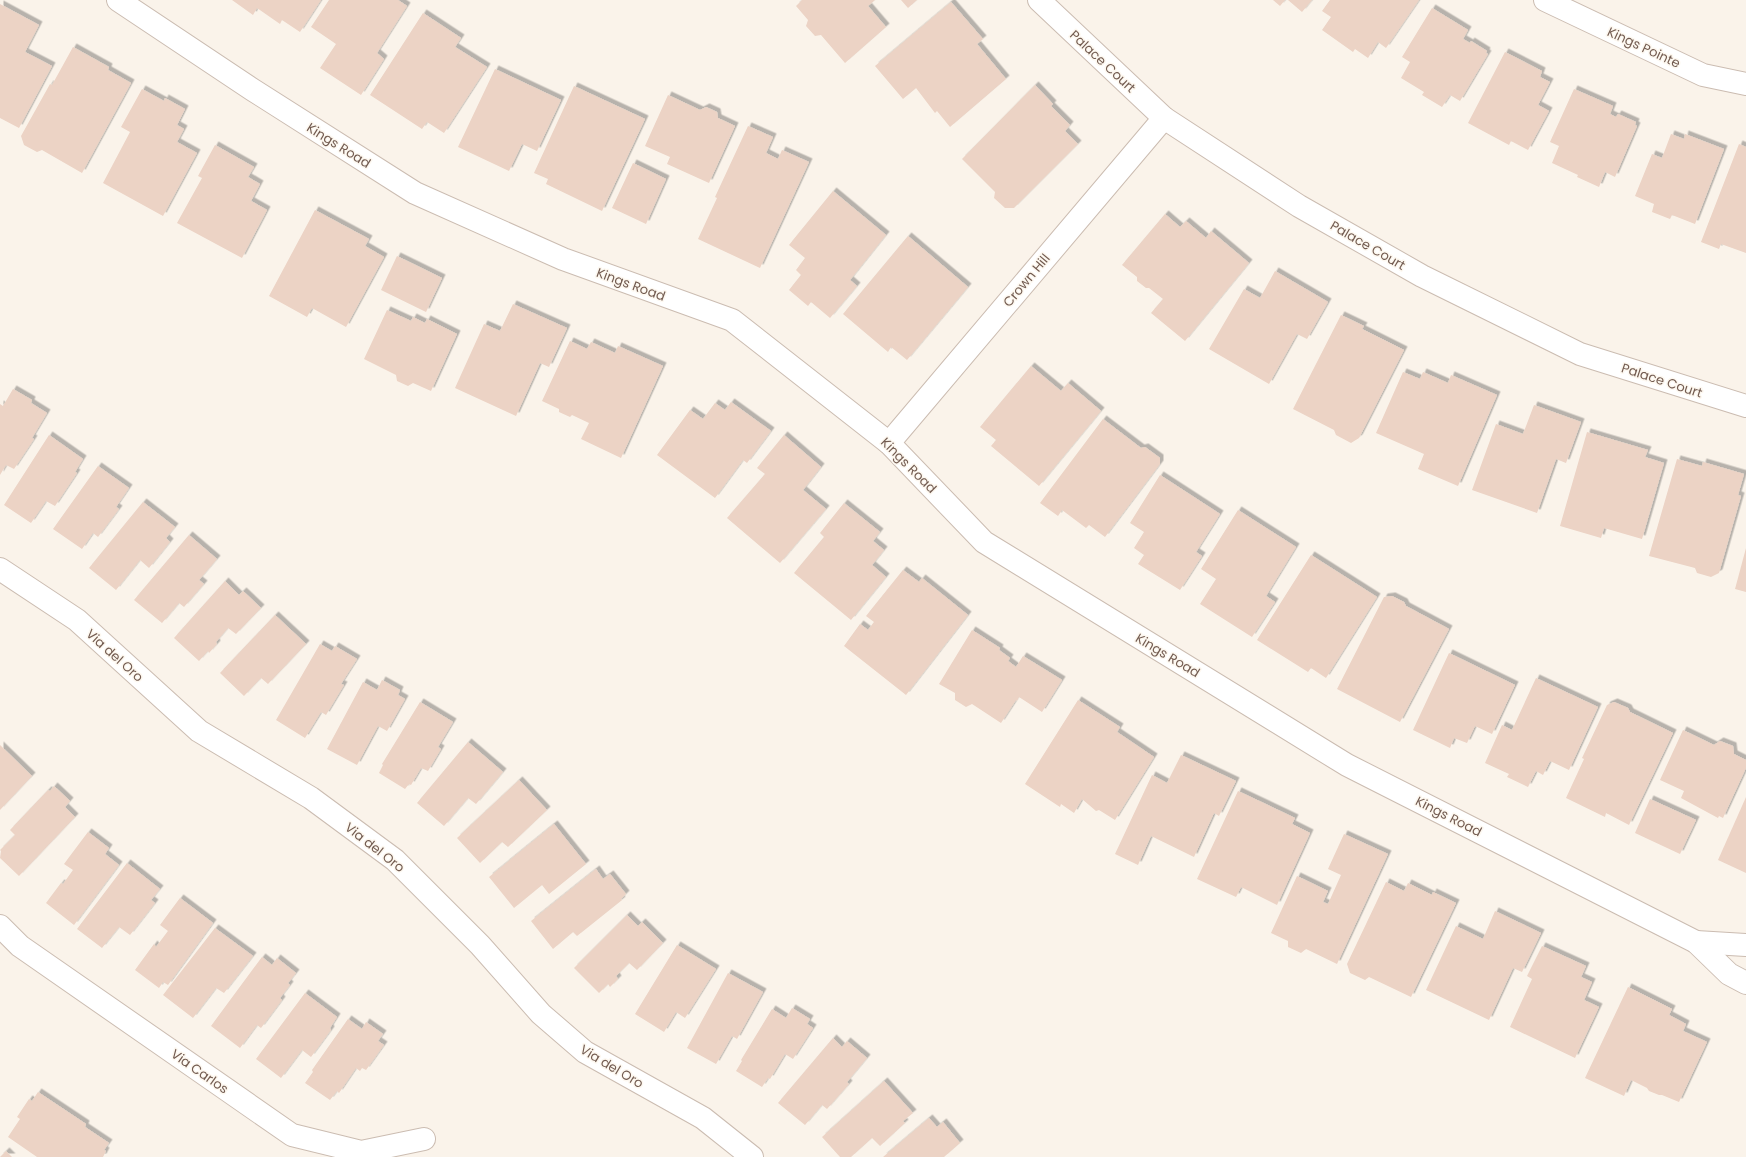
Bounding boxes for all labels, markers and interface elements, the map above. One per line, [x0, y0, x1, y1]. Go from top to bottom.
street label: Kings Pointe [1604, 22, 1683, 73]
street label: Palace Court [1065, 26, 1140, 97]
street label: Kings Road [303, 118, 374, 173]
street label: Palace Court [1327, 216, 1409, 275]
street label: Crown Hill [998, 250, 1054, 311]
street label: Kings Road [594, 263, 668, 306]
street label: Palace Court [1619, 358, 1705, 403]
street label: Kings Road [876, 433, 941, 498]
street label: Via del Oro [82, 625, 147, 686]
street label: Kings Road [1132, 629, 1204, 682]
street label: Kings Road [1412, 792, 1485, 841]
street label: Via del Oro [341, 818, 409, 877]
street label: Via del Oro [576, 1040, 647, 1093]
street label: Via Carlos [167, 1045, 232, 1098]

